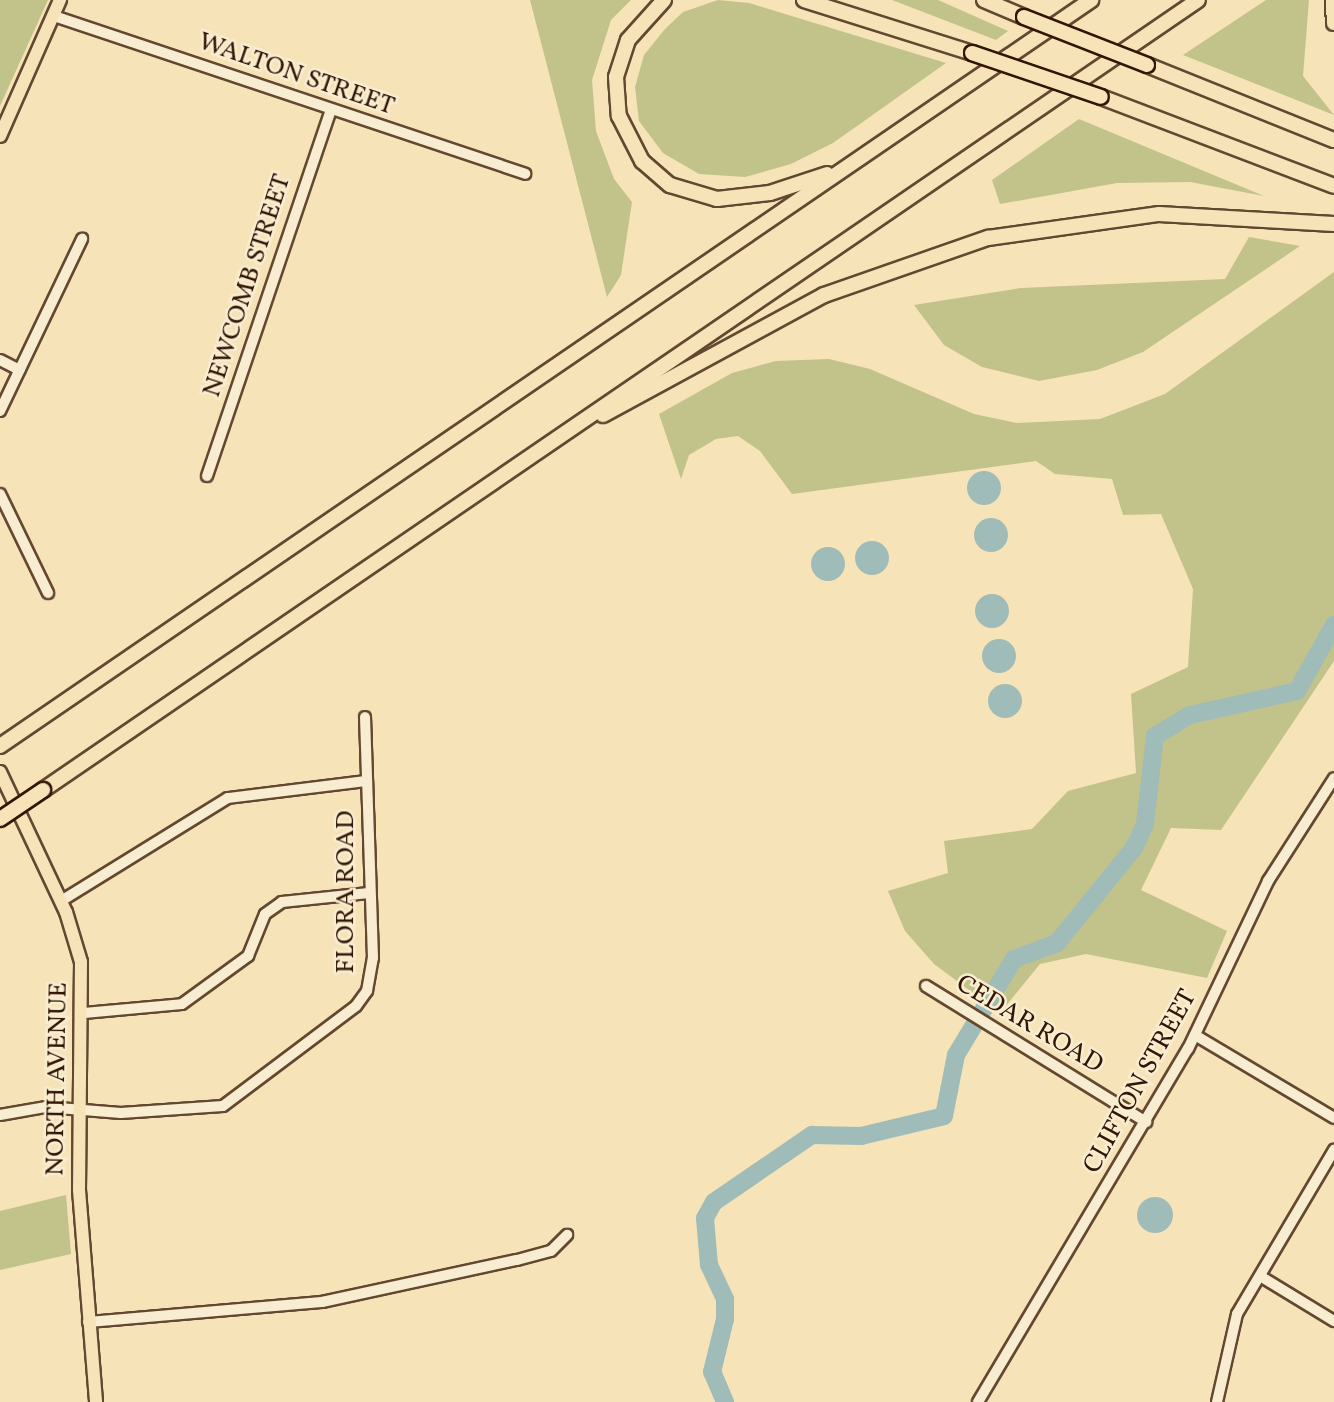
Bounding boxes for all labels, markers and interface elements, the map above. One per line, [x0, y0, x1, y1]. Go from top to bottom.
street label: WALTON STREET [194, 27, 398, 123]
street label: NEWCOMB STREET [197, 171, 299, 401]
street label: FLORA ROAD [331, 811, 363, 973]
street label: CEDAR ROAD [950, 969, 1108, 1081]
street label: NORTH AVENUE [41, 982, 75, 1176]
street label: CLIFTON STREET [1078, 985, 1204, 1179]

